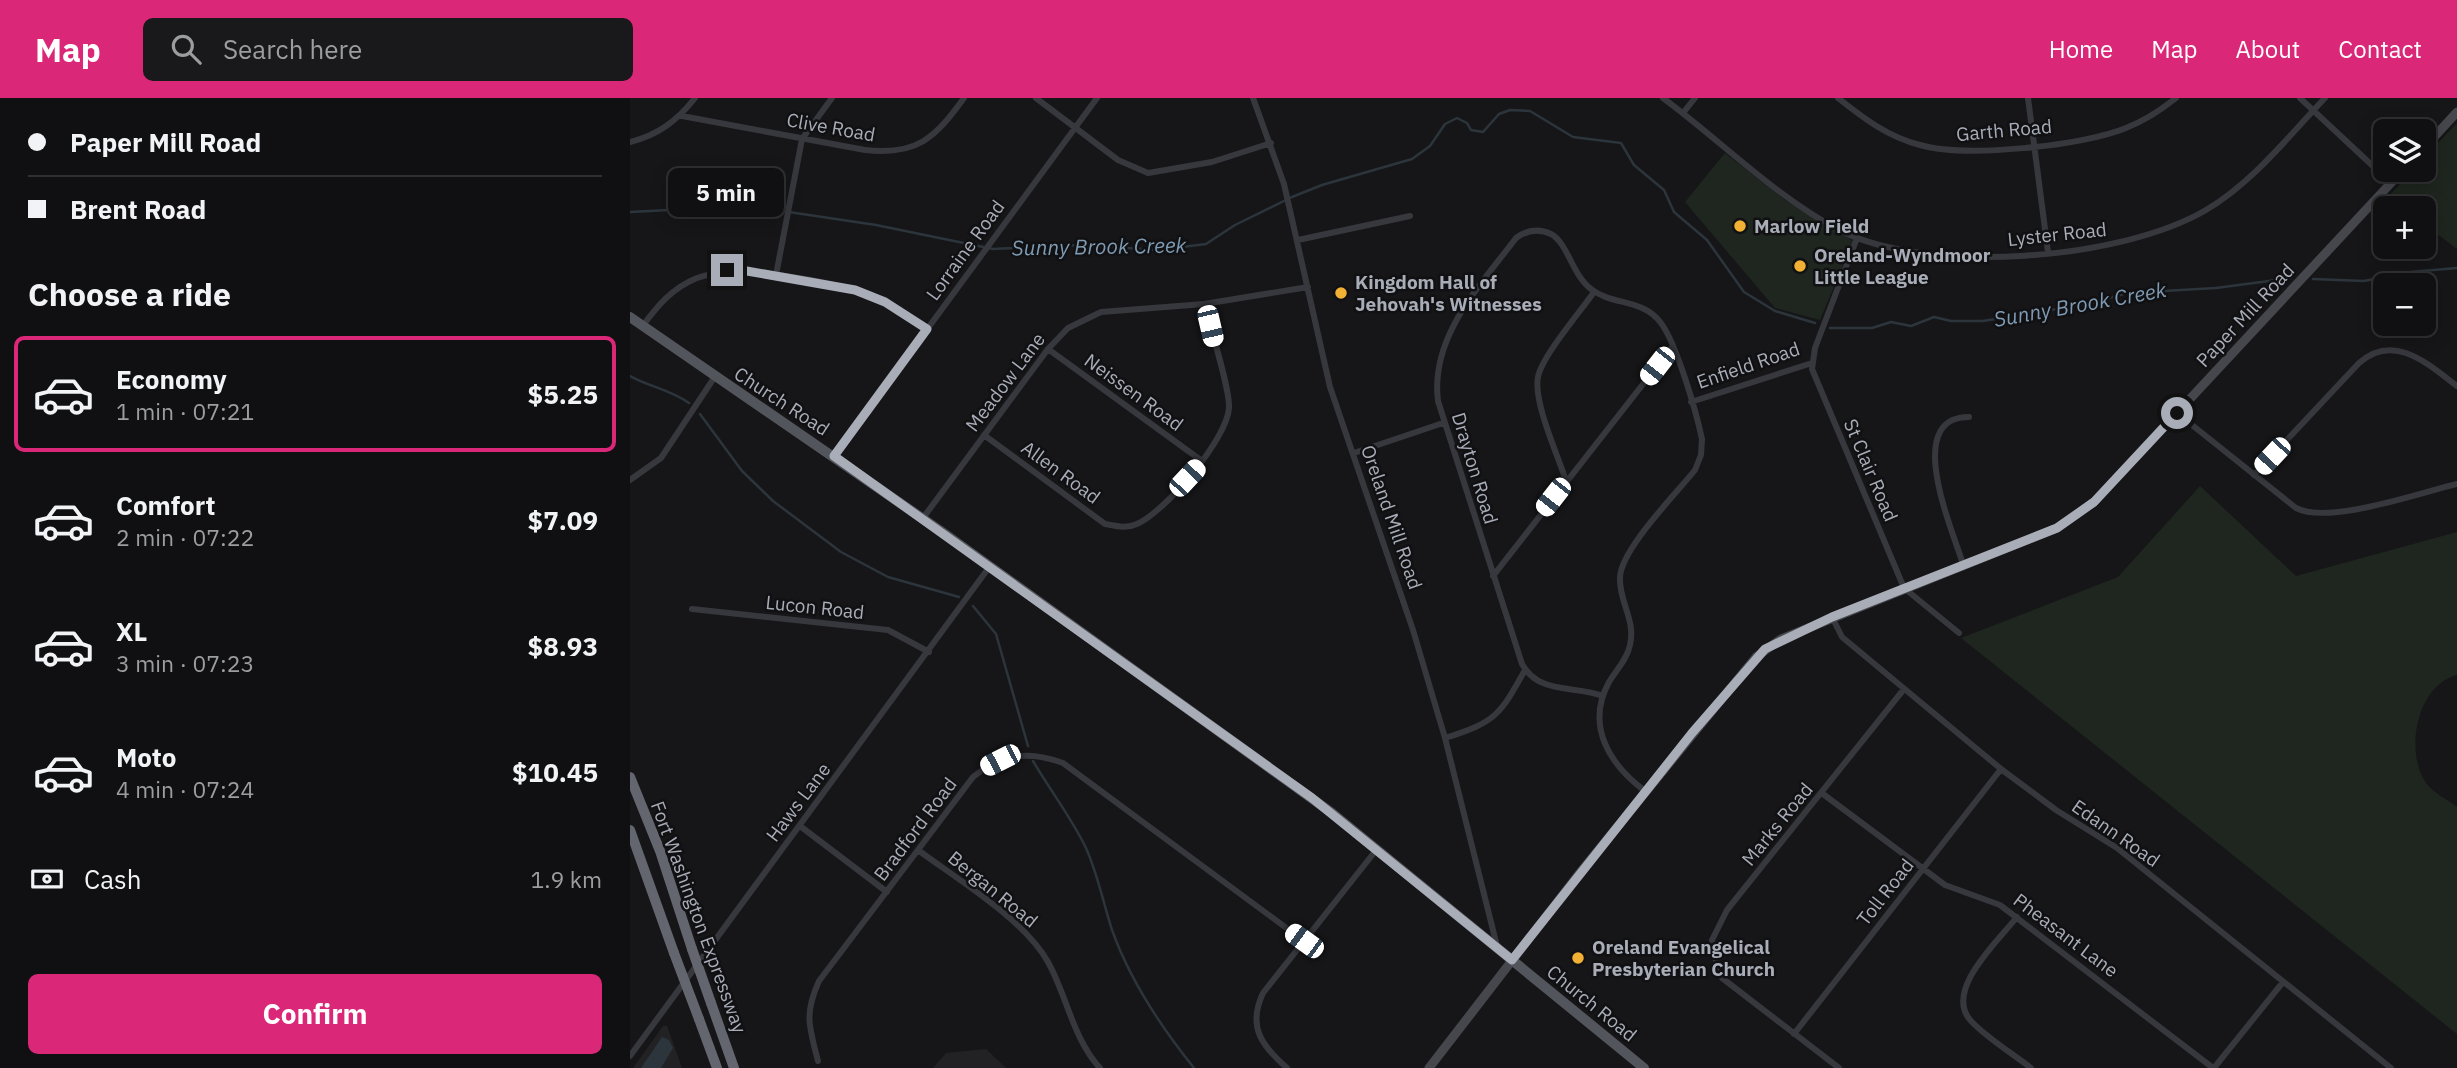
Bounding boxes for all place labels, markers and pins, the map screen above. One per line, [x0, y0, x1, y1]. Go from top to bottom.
place label: Marlow Field [1754, 214, 1869, 238]
marker: Marlow Field [1732, 218, 1748, 234]
place label: Oreland-Wyndmoor Little League [1814, 243, 1991, 289]
marker: Oreland-Wyndmoor Little League [1792, 258, 1808, 274]
place label: Kingdom Hall of Jehovah's Witnesses [1355, 270, 1542, 316]
marker: Kingdom Hall of Jehovah's Witnesses [1333, 285, 1349, 301]
place label: Oreland Evangelical Presbyterian Church [1592, 935, 1775, 981]
marker: Oreland Evangelical Presbyterian Church [1570, 950, 1586, 966]

